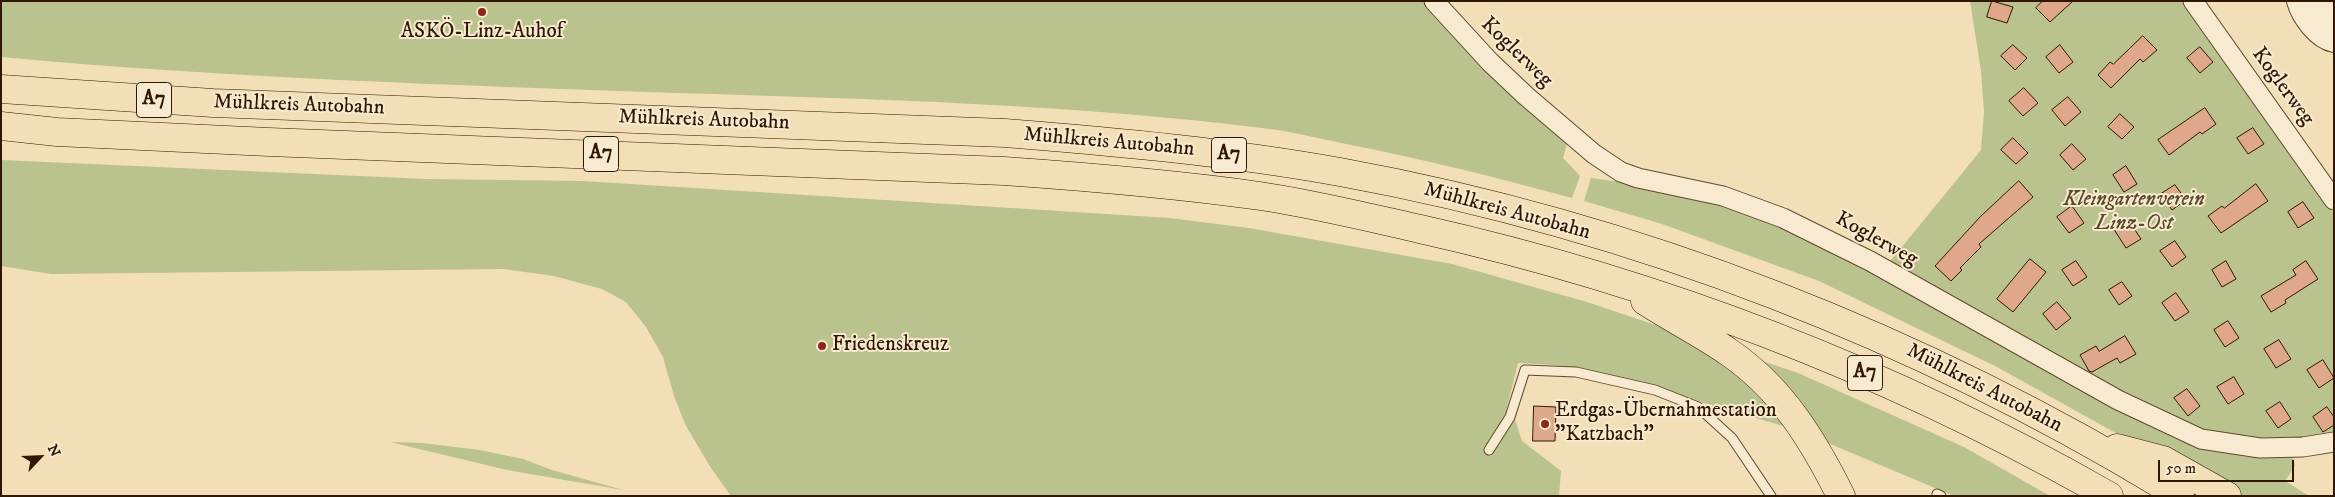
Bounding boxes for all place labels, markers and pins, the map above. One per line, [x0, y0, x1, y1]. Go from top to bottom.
marker: ASKÖ-Linz-Auhof [476, 6, 488, 18]
place label: ASKÖ-Linz-Auhof [401, 20, 563, 46]
place label: Friedenskreuz [832, 333, 949, 359]
marker: Friedenskreuz [816, 340, 828, 352]
place label: Erdgas-Übernahmestation "Katzbach" [1555, 399, 1777, 449]
marker: Erdgas-Übernahmestation "Katzbach" [1539, 418, 1551, 430]

